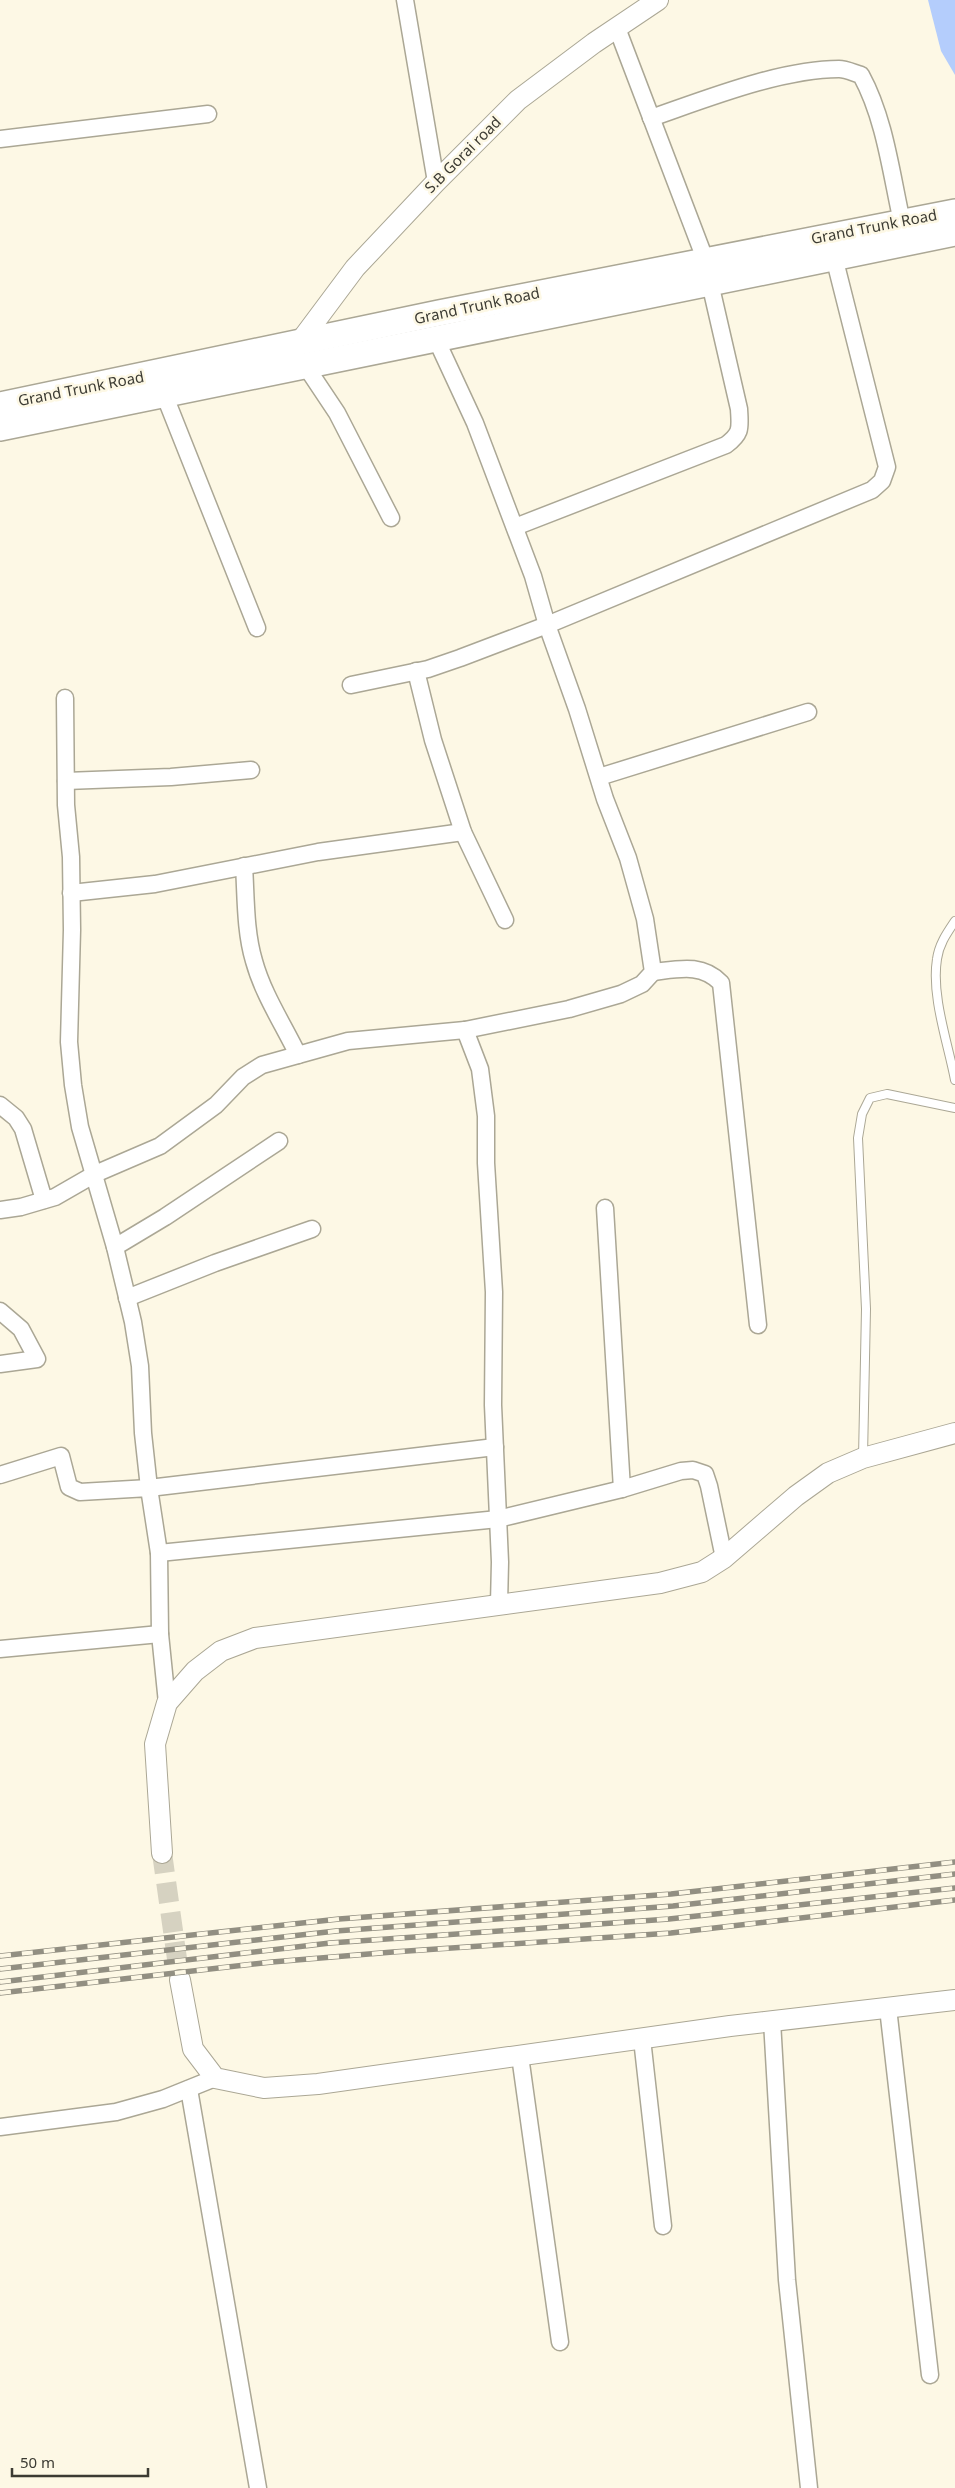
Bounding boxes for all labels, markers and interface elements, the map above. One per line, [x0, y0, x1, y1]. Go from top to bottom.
street label: S.B Gorai road [420, 112, 505, 197]
street label: Grand Trunk Road [809, 204, 938, 248]
street label: Grand Trunk Road [412, 282, 541, 328]
street label: Grand Trunk Road [16, 366, 145, 410]
scale bar [12, 2446, 149, 2478]
text: 50 m [20, 2452, 55, 2472]

